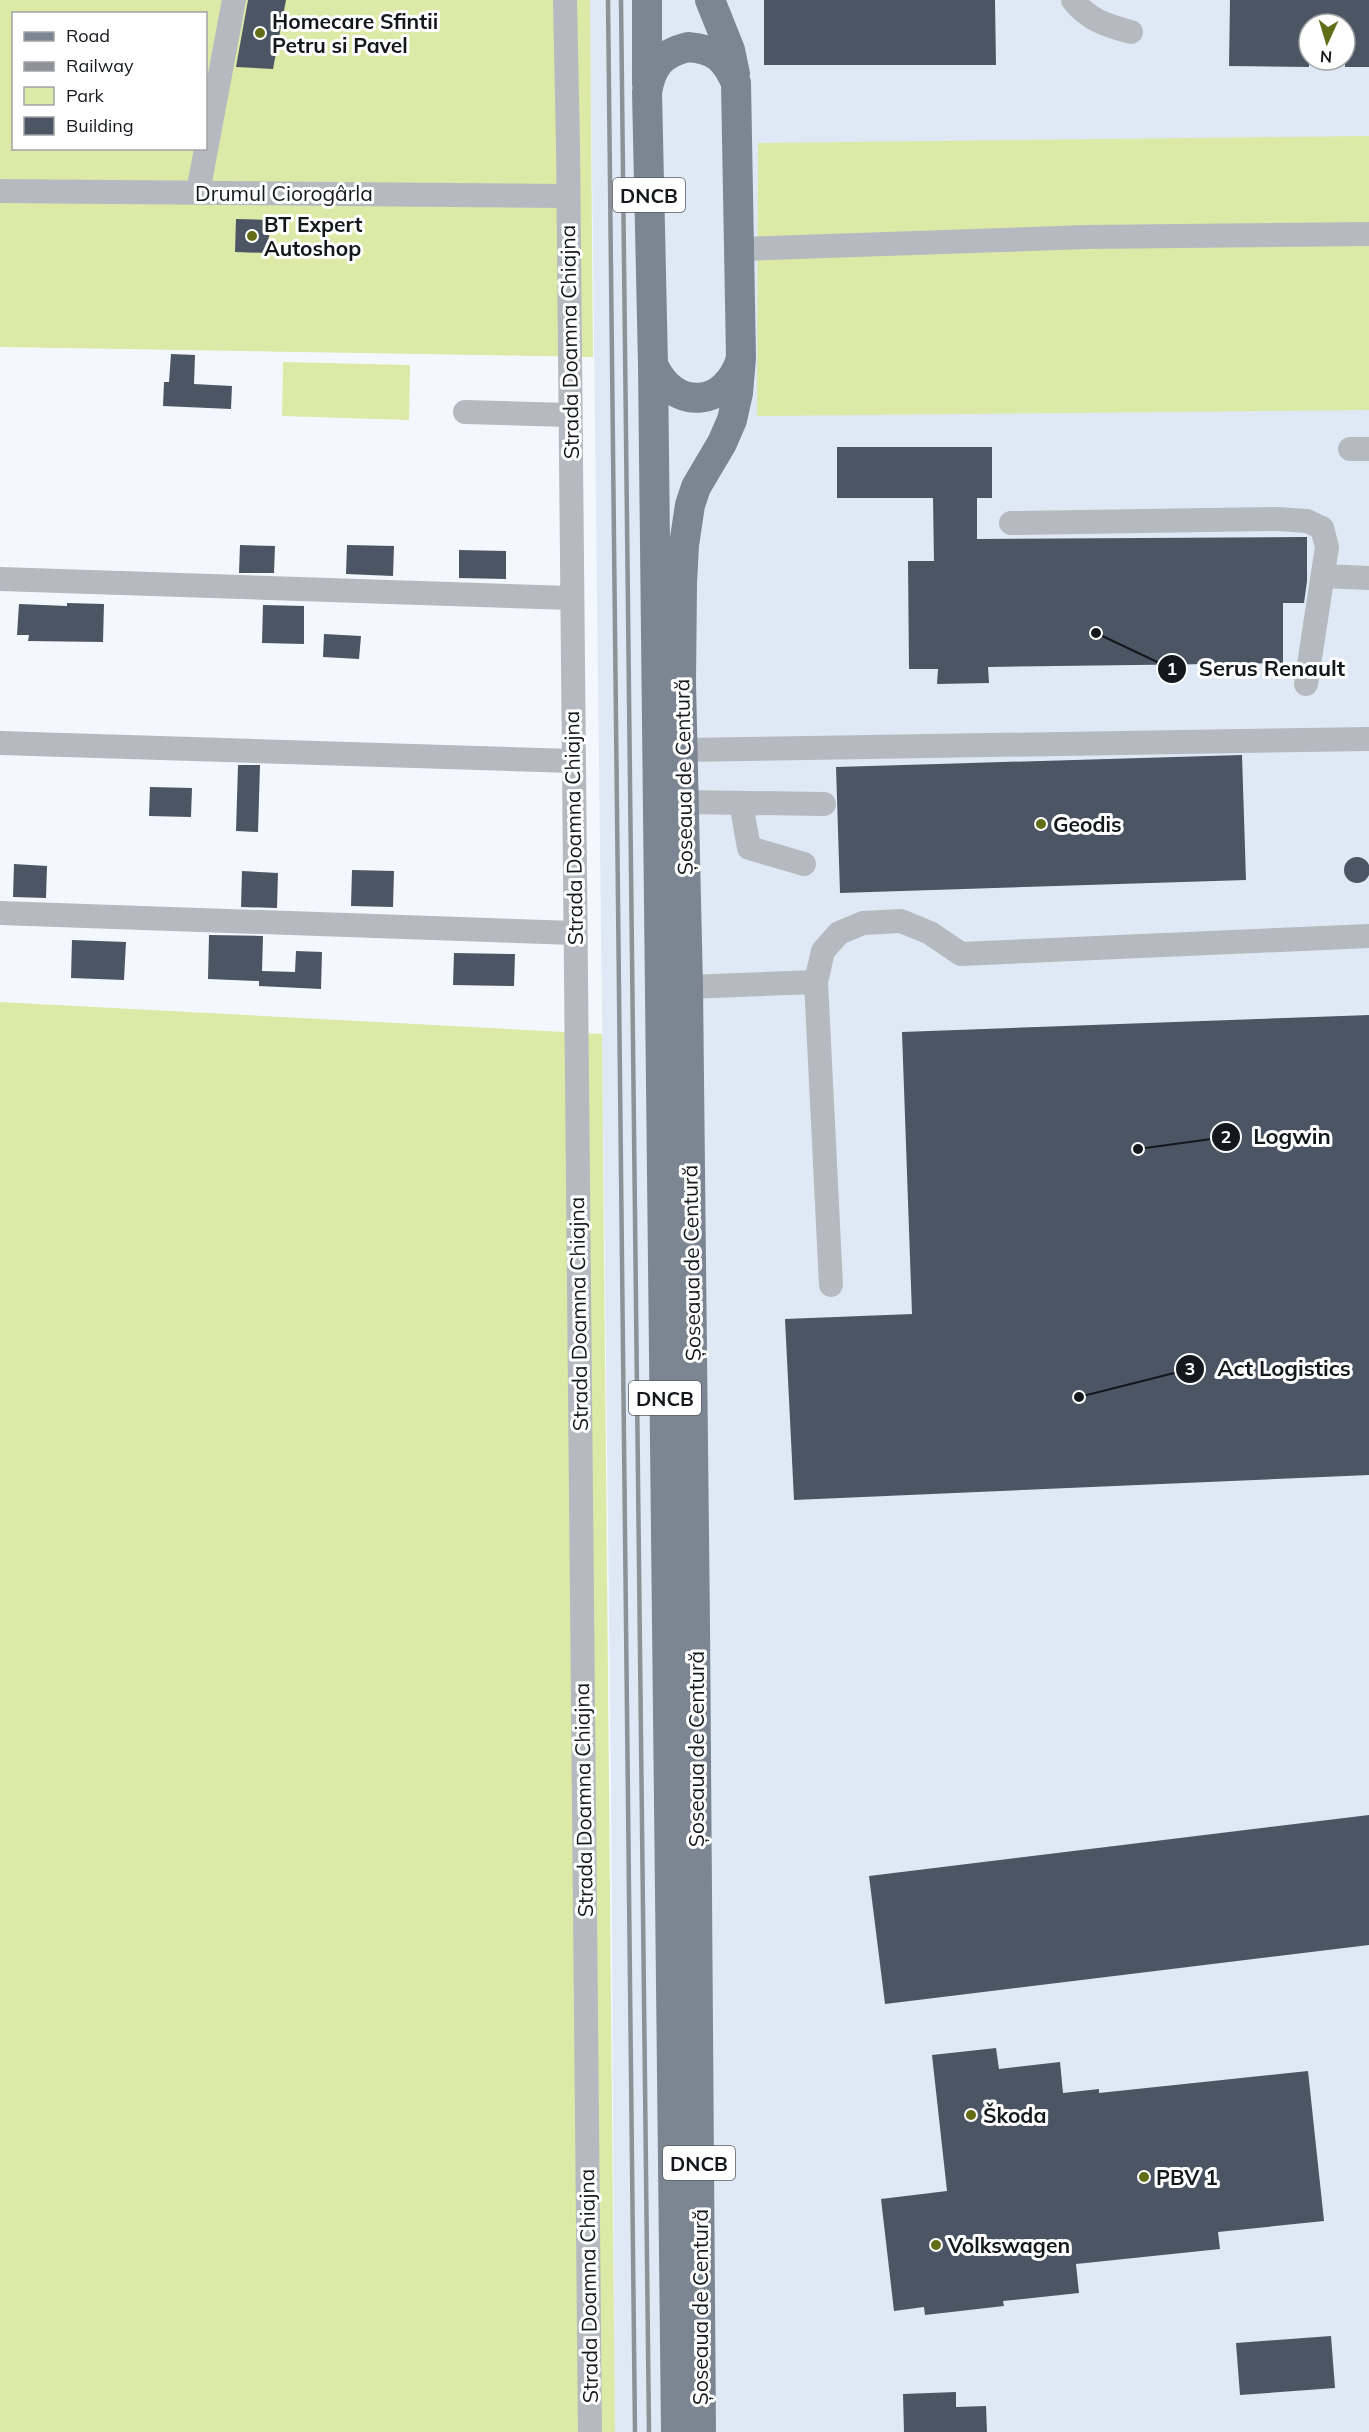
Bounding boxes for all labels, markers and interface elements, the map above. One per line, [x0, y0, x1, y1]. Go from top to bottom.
place label: Homecare Sfintii Petru si Pavel [272, 8, 438, 58]
legend [12, 12, 207, 150]
north arrow [1297, 12, 1357, 72]
text: Road [66, 24, 110, 47]
marker: Homecare Sfintii Petru si Pavel [253, 26, 267, 40]
text: N [1319, 47, 1333, 67]
text: Railway [66, 54, 134, 77]
text: Park [66, 84, 105, 107]
text: Building [66, 114, 134, 137]
road number: DNCB [613, 178, 685, 212]
street label: Drumul Ciorogârla [195, 180, 373, 206]
place label: BT Expert Autoshop [264, 211, 362, 261]
street label: Strada Doamna Chiajna [554, 225, 584, 459]
marker: BT Expert Autoshop [245, 229, 259, 243]
callout: Serus Renault [1157, 649, 1357, 689]
text: Serus Renault [1199, 654, 1345, 682]
text: 1 [1167, 657, 1177, 680]
street label: Șoseaua de Centură [668, 679, 699, 875]
street label: Strada Doamna Chiajna [558, 711, 588, 945]
place label: Geodis [1053, 811, 1122, 837]
marker: Geodis [1034, 817, 1048, 831]
callout: Logwin [1211, 1117, 1343, 1157]
text: Logwin [1253, 1122, 1331, 1150]
text: 2 [1221, 1125, 1231, 1148]
street label: Șoseaua de Centură [676, 1165, 707, 1361]
street label: Strada Doamna Chiajna [563, 1197, 593, 1431]
callout: Act Logistics [1175, 1349, 1363, 1389]
text: Act Logistics [1217, 1354, 1351, 1382]
text: 3 [1185, 1357, 1195, 1380]
road number: DNCB [629, 1381, 701, 1415]
street label: Șoseaua de Centură [683, 1651, 710, 1847]
street label: Strada Doamna Chiajna [568, 1683, 598, 1917]
place label: Škoda [983, 2102, 1046, 2128]
marker: Škoda [964, 2108, 978, 2122]
road number: DNCB [663, 2146, 735, 2180]
place label: PBV 1 [1156, 2164, 1218, 2190]
street label: Strada Doamna Chiajna [573, 2169, 603, 2403]
marker: PBV 1 [1137, 2170, 1151, 2184]
street label: Șoseaua de Centură [687, 2209, 714, 2405]
place label: Volkswagen [947, 2232, 1070, 2258]
marker: Volkswagen [929, 2238, 943, 2252]

